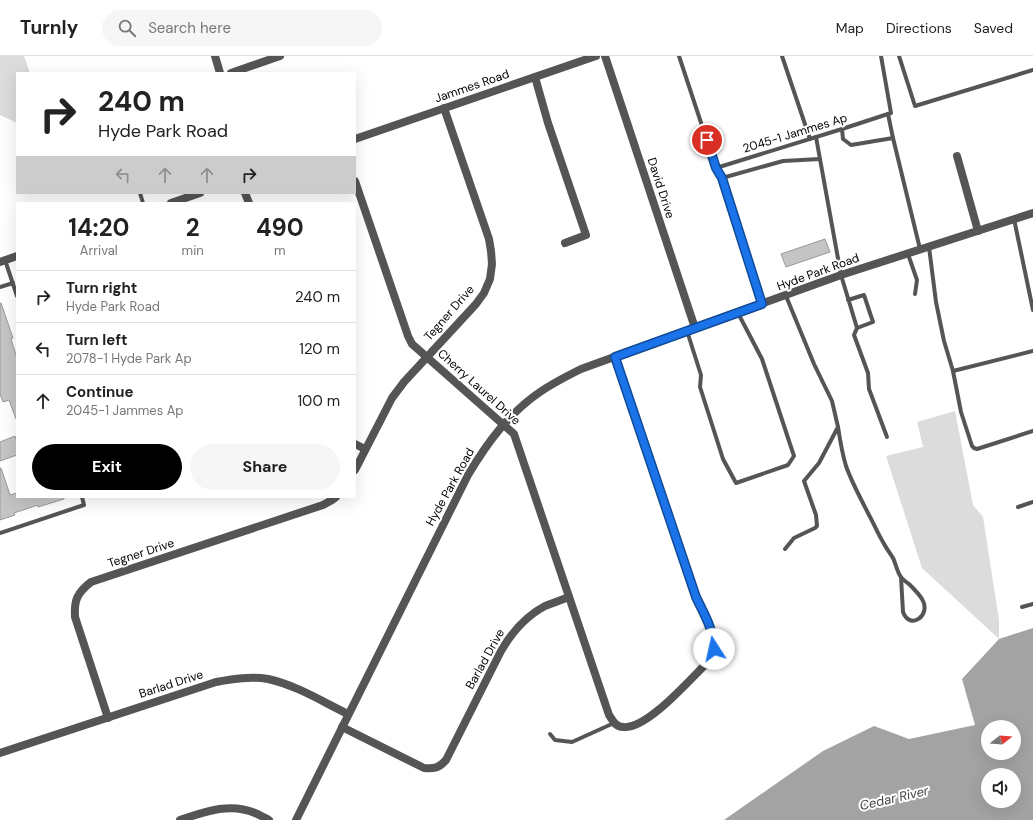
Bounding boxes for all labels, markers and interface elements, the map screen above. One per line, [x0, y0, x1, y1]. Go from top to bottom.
search box [102, 10, 382, 46]
text: Turnly [20, 15, 78, 40]
icon: search [116, 17, 138, 39]
text: Search here [148, 18, 231, 38]
text: Map [836, 19, 864, 37]
text: Directions [886, 19, 952, 37]
text: Saved [974, 19, 1013, 37]
street label: Jammes Road [433, 66, 511, 106]
text: 240 m [98, 83, 185, 120]
icon: right [32, 88, 84, 140]
street label: 2045-1 Jammes Ap [741, 109, 849, 157]
text: Hyde Park Road [98, 119, 228, 143]
pin [690, 123, 724, 157]
icon: arrive [696, 129, 718, 151]
street label: David Drive [644, 156, 678, 221]
icon: left [112, 164, 134, 186]
icon: ahead [154, 164, 176, 186]
icon: ahead [196, 164, 218, 186]
icon: right [238, 164, 260, 186]
text: 14:20 [68, 212, 129, 243]
text: 2 [186, 212, 200, 243]
text: 490 [256, 212, 304, 243]
text: Arrival [80, 242, 118, 259]
text: min [182, 242, 204, 259]
text: m [274, 242, 286, 259]
street label: Hyde Park Road [775, 250, 861, 294]
text: Turn right [66, 278, 137, 298]
street label: Tegner Drive [420, 282, 478, 344]
icon: right [32, 286, 54, 308]
text: 240 m [295, 287, 340, 307]
text: Hyde Park Road [66, 298, 160, 315]
text: Turn left [66, 330, 127, 350]
icon: left [32, 338, 54, 360]
text: 120 m [299, 339, 340, 359]
street label: Cherry Laurel Drive [434, 346, 524, 429]
text: 2078-1 Hyde Park Ap [66, 350, 192, 367]
text: Continue [66, 382, 134, 402]
icon: ahead [32, 390, 54, 412]
text: 100 m [297, 391, 340, 411]
text: 2045-1 Jammes Ap [66, 402, 184, 419]
button: Exit [32, 444, 182, 490]
button: Share [190, 444, 340, 490]
street label: Hyde Park Road [422, 445, 478, 529]
street label: Tegner Drive [106, 535, 176, 571]
street label: Barlad Drive [462, 626, 508, 692]
position arrow [693, 628, 735, 670]
street label: Barlad Drive [137, 666, 205, 702]
north arrow [981, 720, 1021, 760]
map controls [981, 720, 1021, 808]
button: sound [981, 768, 1021, 808]
water label: Cedar River [858, 782, 931, 814]

